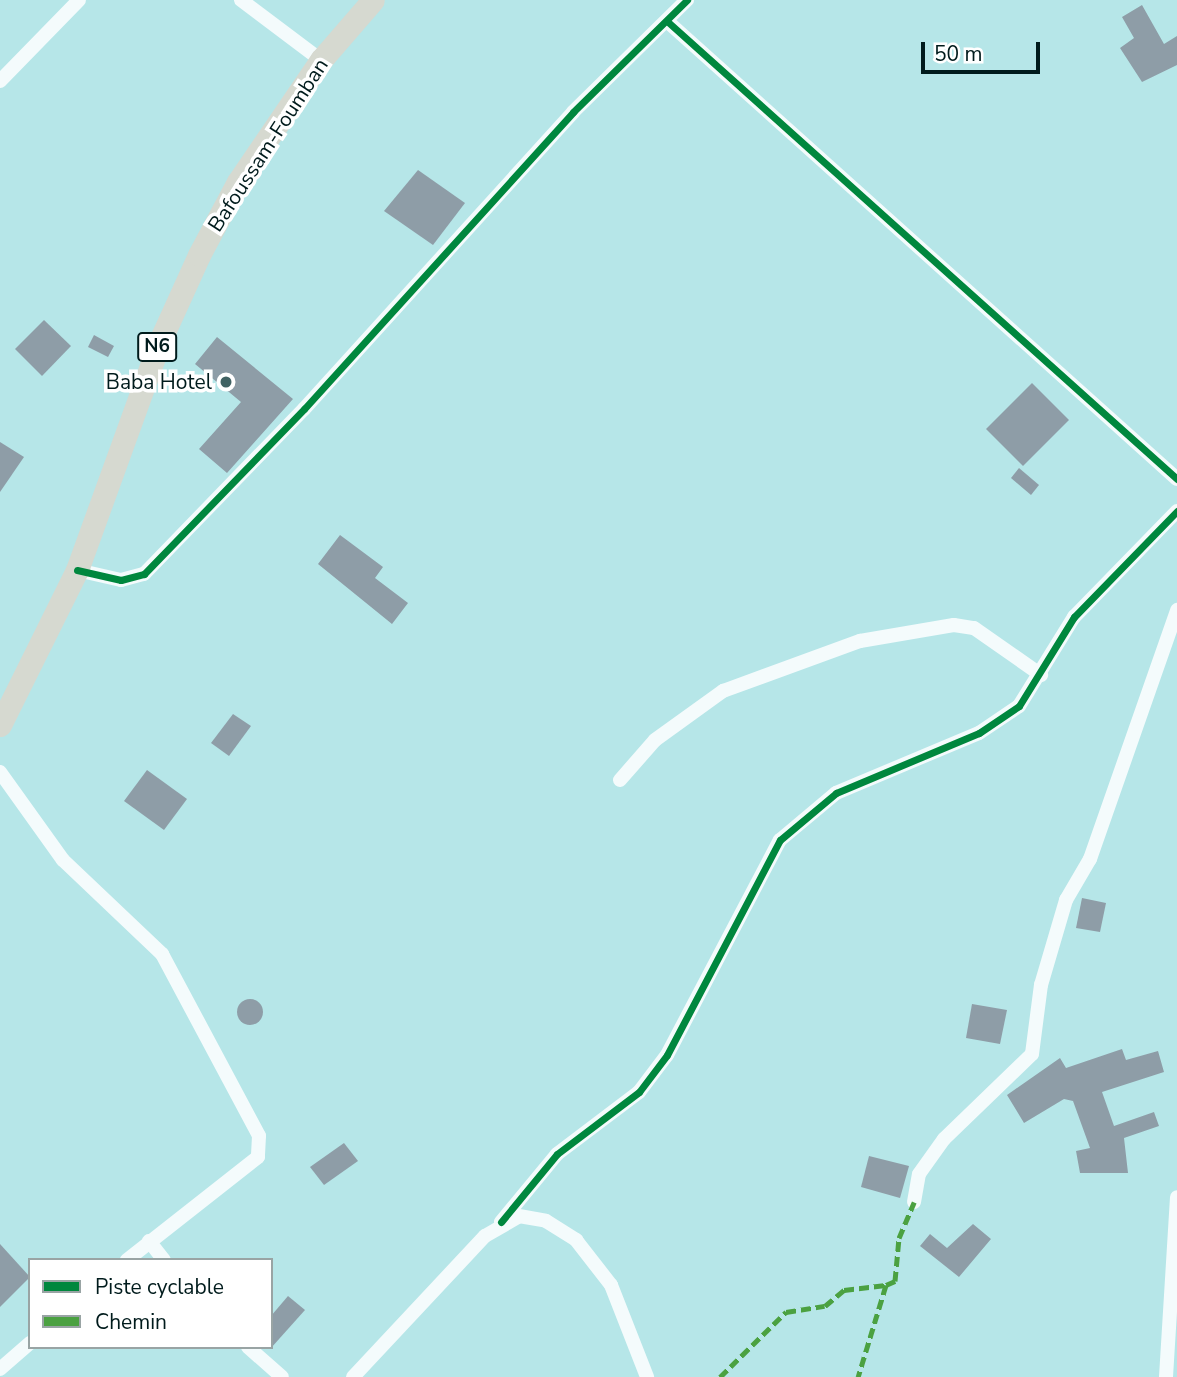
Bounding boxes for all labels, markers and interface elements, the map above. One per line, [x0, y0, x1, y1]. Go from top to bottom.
scale bar [925, 28, 1044, 72]
text: 50 m [934, 40, 983, 68]
street label: Bafoussam-Foumban [203, 54, 333, 236]
road number: N6 [136, 332, 178, 362]
place label: Baba Hotel [106, 369, 212, 395]
marker: Baba Hotel [218, 374, 234, 390]
legend [28, 1258, 273, 1349]
text: Piste cyclable [95, 1273, 224, 1301]
text: Chemin [95, 1308, 167, 1336]

